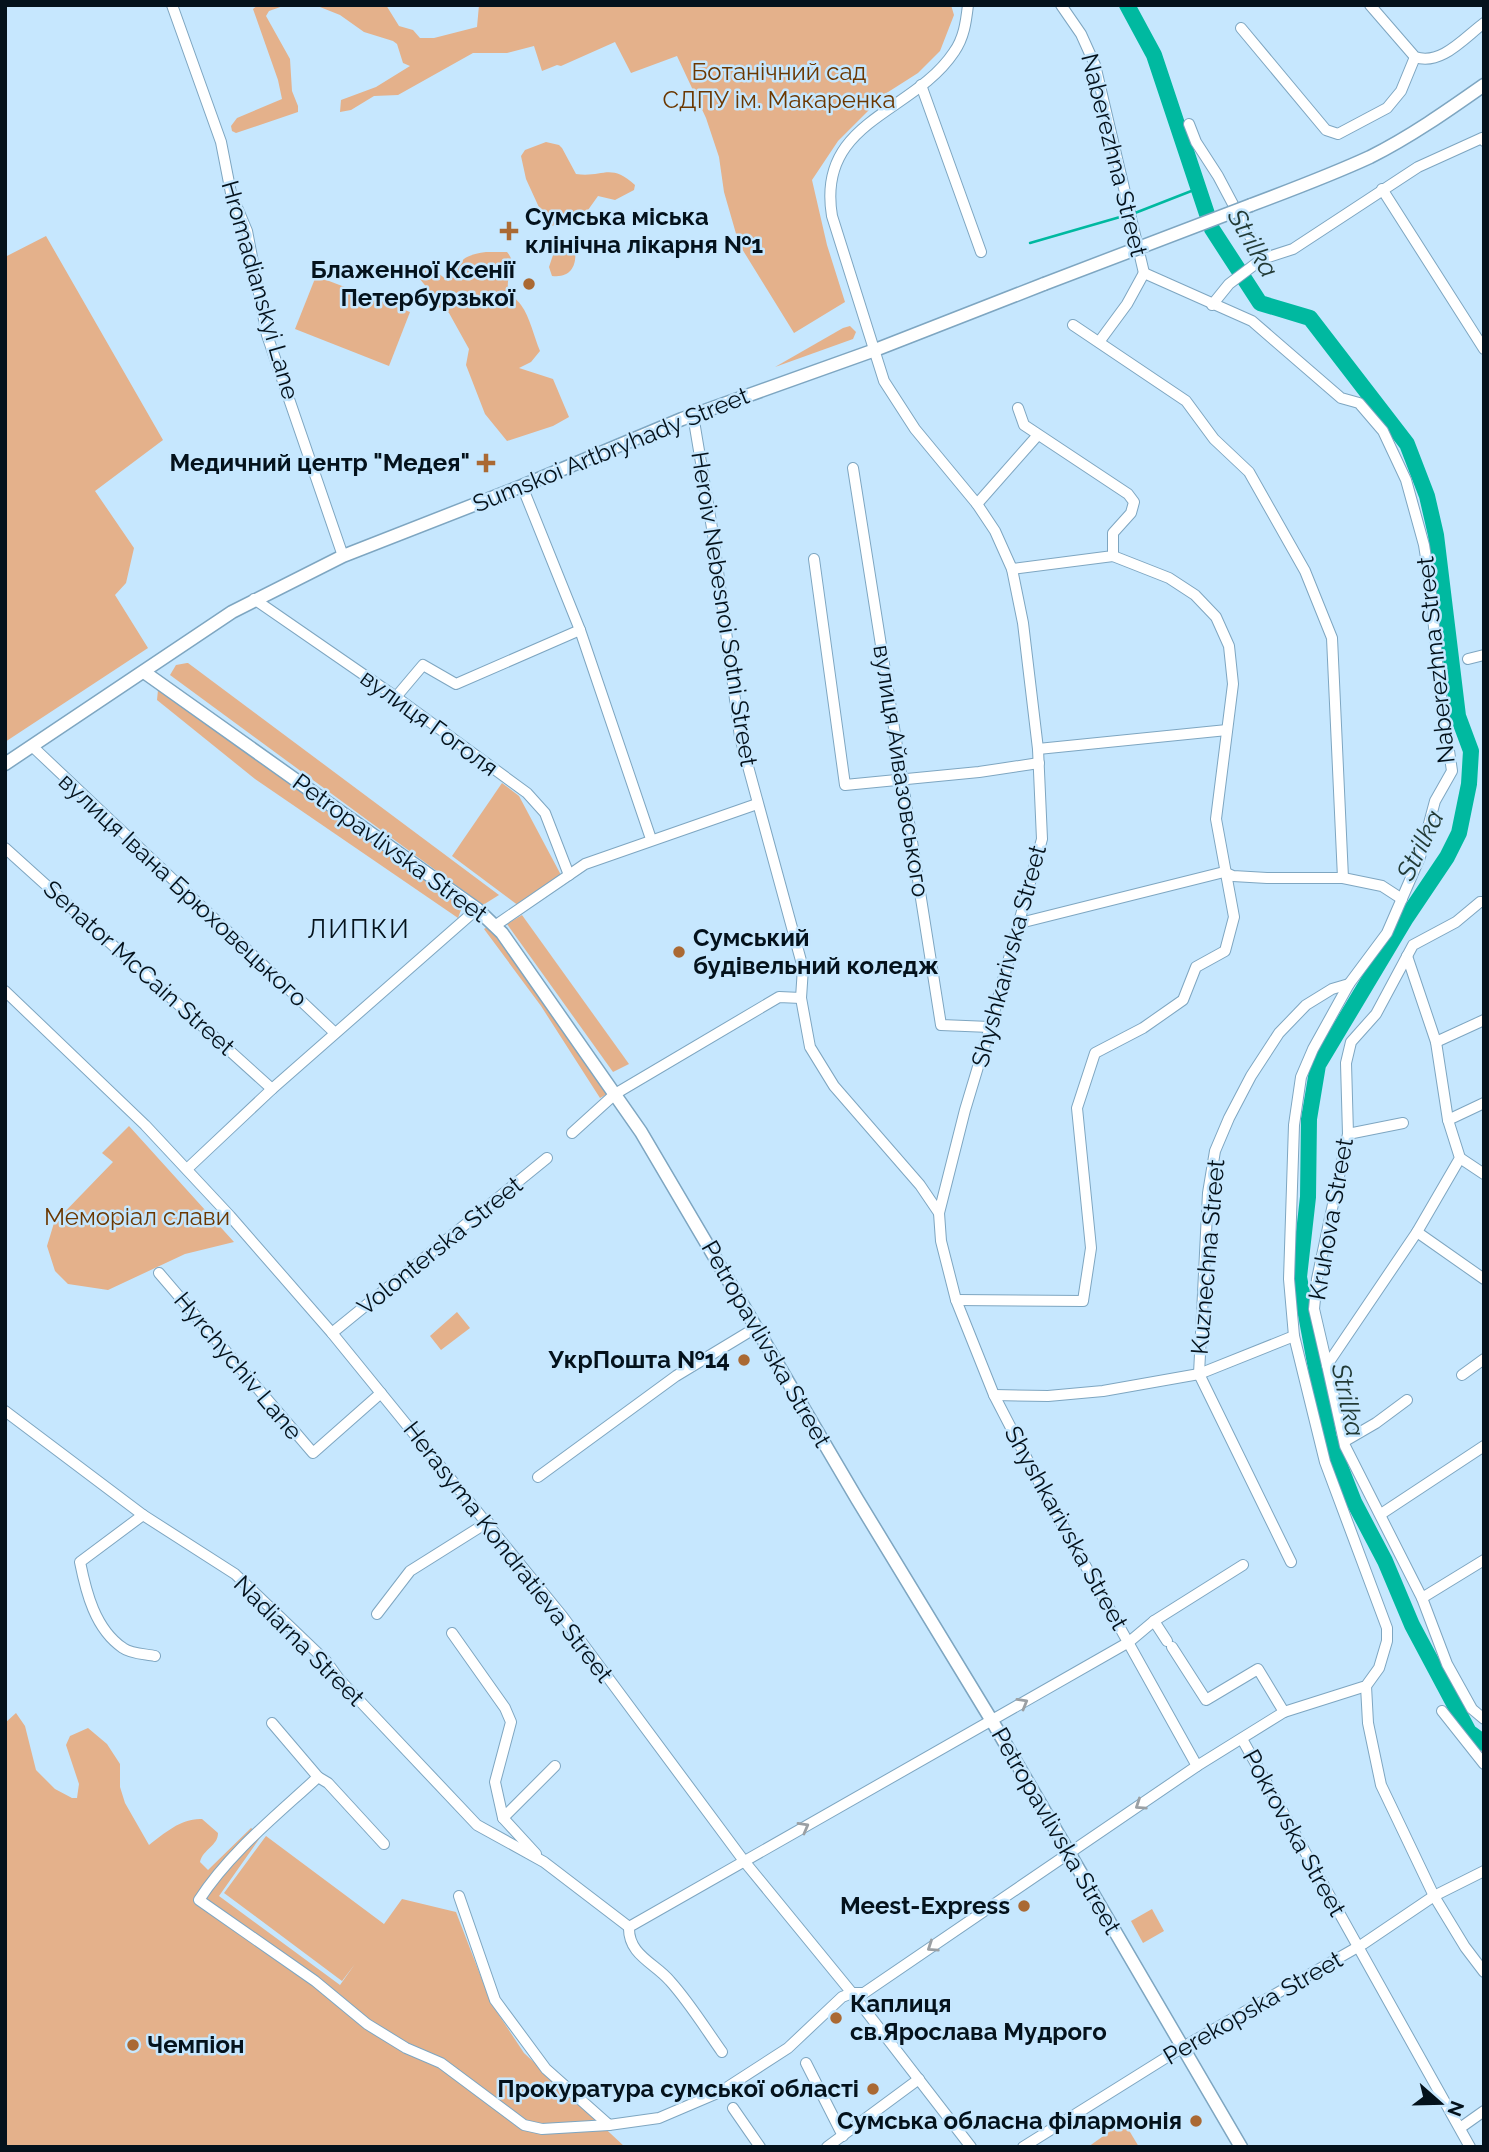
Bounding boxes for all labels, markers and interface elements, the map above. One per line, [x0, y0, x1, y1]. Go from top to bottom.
street label: Naberezhna Street [1075, 51, 1154, 259]
park label: Ботанічний сад СДПУ ім. Макаренка [663, 57, 895, 114]
street label: Hromadianskyi Lane [215, 177, 306, 403]
place label: Сумська міська клінічна лікарня №1 [525, 202, 763, 259]
water label: Strilka [1221, 203, 1284, 283]
marker: Сумська міська клінічна лікарня №1 [499, 221, 519, 241]
place label: Блаженної Ксенії Петербурзької [310, 255, 516, 312]
marker: Блаженної Ксенії Петербурзької [521, 276, 537, 292]
street label: Sumskoi Artbryhady Street [468, 381, 753, 518]
place label: Медичний центр "Медея" [169, 448, 470, 477]
street label: Heroiv Nebesnoi Sotni Street [685, 449, 764, 768]
marker: Медичний центр "Медея" [476, 453, 496, 473]
street label: Naberezhna Street [1410, 555, 1461, 765]
street label: вулиця Айвазовського [867, 643, 936, 899]
street label: вулиця Гоголя [355, 663, 504, 782]
street label: вулиця Івана Брюховецького [53, 767, 314, 1013]
street label: Petropavlivska Street [287, 767, 493, 928]
water label: Strilka [1390, 805, 1450, 886]
street label: Shyshkarivska Street [965, 842, 1052, 1070]
street label: Senator McCain Street [38, 874, 241, 1061]
district label: ЛИПКИ [307, 914, 411, 944]
place label: Сумський будівельний коледж [693, 923, 939, 980]
marker: Сумський будівельний коледж [671, 944, 687, 960]
street label: Kruhova Street [1302, 1136, 1359, 1302]
street label: Kuznechna Street [1185, 1158, 1230, 1356]
street label: Volonterska Street [351, 1170, 528, 1321]
park label: Меморіал слави [44, 1202, 230, 1231]
street label: Petropavlivska Street [695, 1235, 837, 1452]
street label: Hyrchychiv Lane [168, 1286, 309, 1445]
place label: УкрПошта №14 [547, 1345, 730, 1374]
marker: УкрПошта №14 [736, 1352, 752, 1368]
water label: Strilka [1325, 1360, 1370, 1439]
street label: Herasyma Kondratieva Street [397, 1415, 619, 1688]
street label: Shyshkarivska Street [998, 1421, 1134, 1635]
street label: Nadiarna Street [228, 1569, 371, 1712]
one-way arrow [1015, 1698, 1028, 1711]
street label: Petropavlivska Street [985, 1722, 1127, 1939]
street label: Pokrovska Street [1237, 1744, 1352, 1921]
one-way arrow [1135, 1797, 1148, 1810]
one-way arrow [796, 1822, 809, 1835]
place label: Meest-Express [840, 1891, 1010, 1920]
marker: Meest-Express [1016, 1898, 1032, 1914]
one-way arrow [927, 1939, 940, 1951]
street label: Perekopska Street [1158, 1944, 1348, 2071]
place label: Каплиця св.Ярослава Мудрого [850, 1989, 1107, 2046]
marker: Каплиця св.Ярослава Мудрого [828, 2010, 844, 2026]
place label: Чемпіон [147, 2030, 244, 2059]
marker: Чемпіон [125, 2037, 141, 2053]
north arrow [1405, 2068, 1475, 2138]
place label: Прокуратура сумської області [497, 2074, 859, 2103]
marker: Прокуратура сумської області [865, 2081, 881, 2097]
text: N [1443, 2098, 1469, 2119]
place label: Сумська обласна філармонія [837, 2106, 1182, 2135]
marker: Сумська обласна філармонія [1188, 2113, 1204, 2129]

